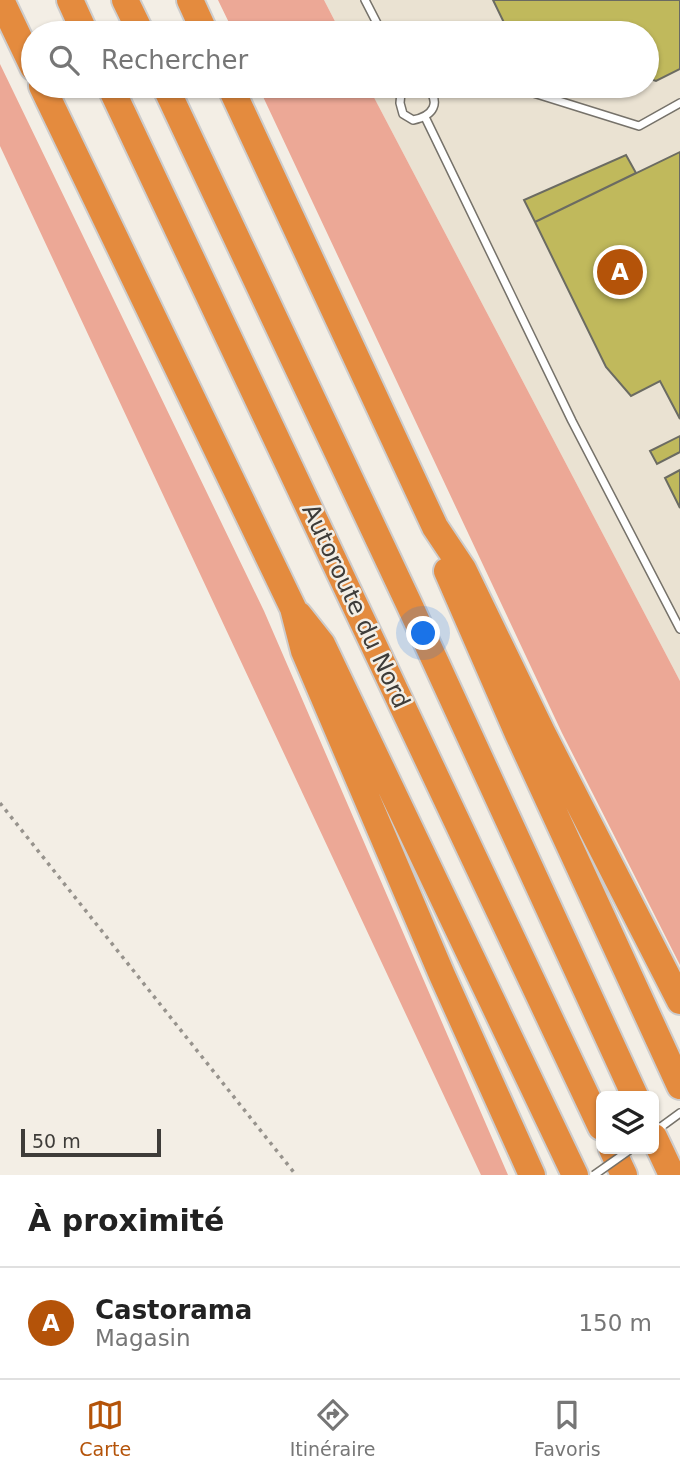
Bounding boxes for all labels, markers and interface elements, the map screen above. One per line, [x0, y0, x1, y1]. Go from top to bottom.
search box [21, 21, 659, 98]
icon: search [45, 41, 83, 79]
text: Rechercher [101, 45, 248, 75]
pin: A [597, 246, 643, 298]
street label: Autoroute du Nord [296, 499, 416, 713]
your location [406, 616, 440, 650]
map controls [596, 1091, 659, 1154]
button: layers [596, 1091, 659, 1154]
scale bar [21, 1126, 161, 1158]
text: 50 m [32, 1130, 81, 1152]
text: À proximité [28, 1203, 224, 1238]
text: Castorama [95, 1295, 252, 1325]
text: A [42, 1310, 60, 1336]
text: 150 m [578, 1310, 652, 1336]
text: Magasin [95, 1325, 191, 1351]
tab: Carte [79, 1396, 131, 1460]
tab: Itinéraire [290, 1396, 376, 1460]
tab: Favoris [534, 1396, 601, 1460]

